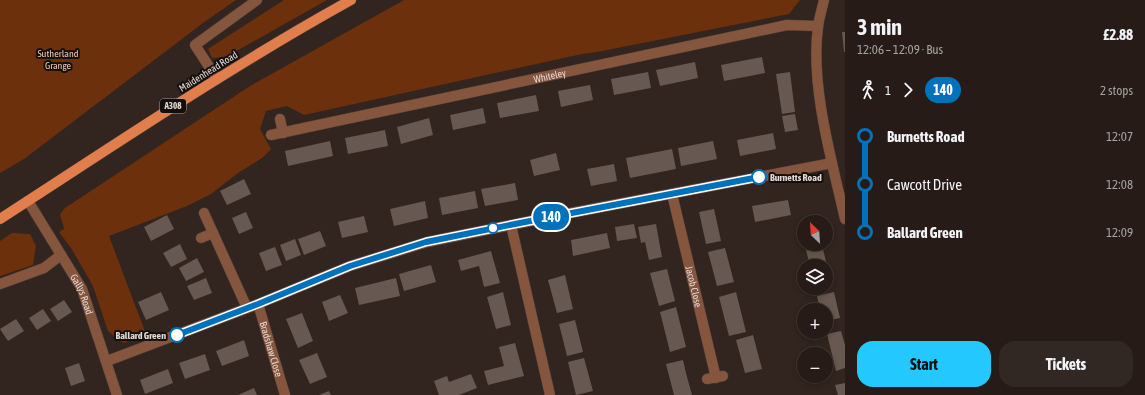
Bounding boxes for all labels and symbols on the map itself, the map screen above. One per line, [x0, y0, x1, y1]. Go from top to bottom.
park label: Sutherland Grange [37, 48, 79, 71]
street label: Maidenhead Road [177, 49, 240, 94]
street label: Whiteley [533, 67, 567, 85]
road number: A308 [160, 99, 186, 113]
marker: Burnetts Road [751, 169, 767, 185]
place label: Burnetts Road [770, 172, 822, 183]
line badge: 140 [528, 204, 574, 230]
north arrow [797, 215, 833, 251]
unlabelled marker [487, 222, 499, 234]
street label: Jacob Close [683, 265, 704, 309]
street label: Gallys Road [68, 272, 95, 316]
street label: Bradshaw Close [257, 320, 284, 379]
marker: Ballard Green [169, 327, 185, 343]
place label: Ballard Green [115, 330, 166, 341]

